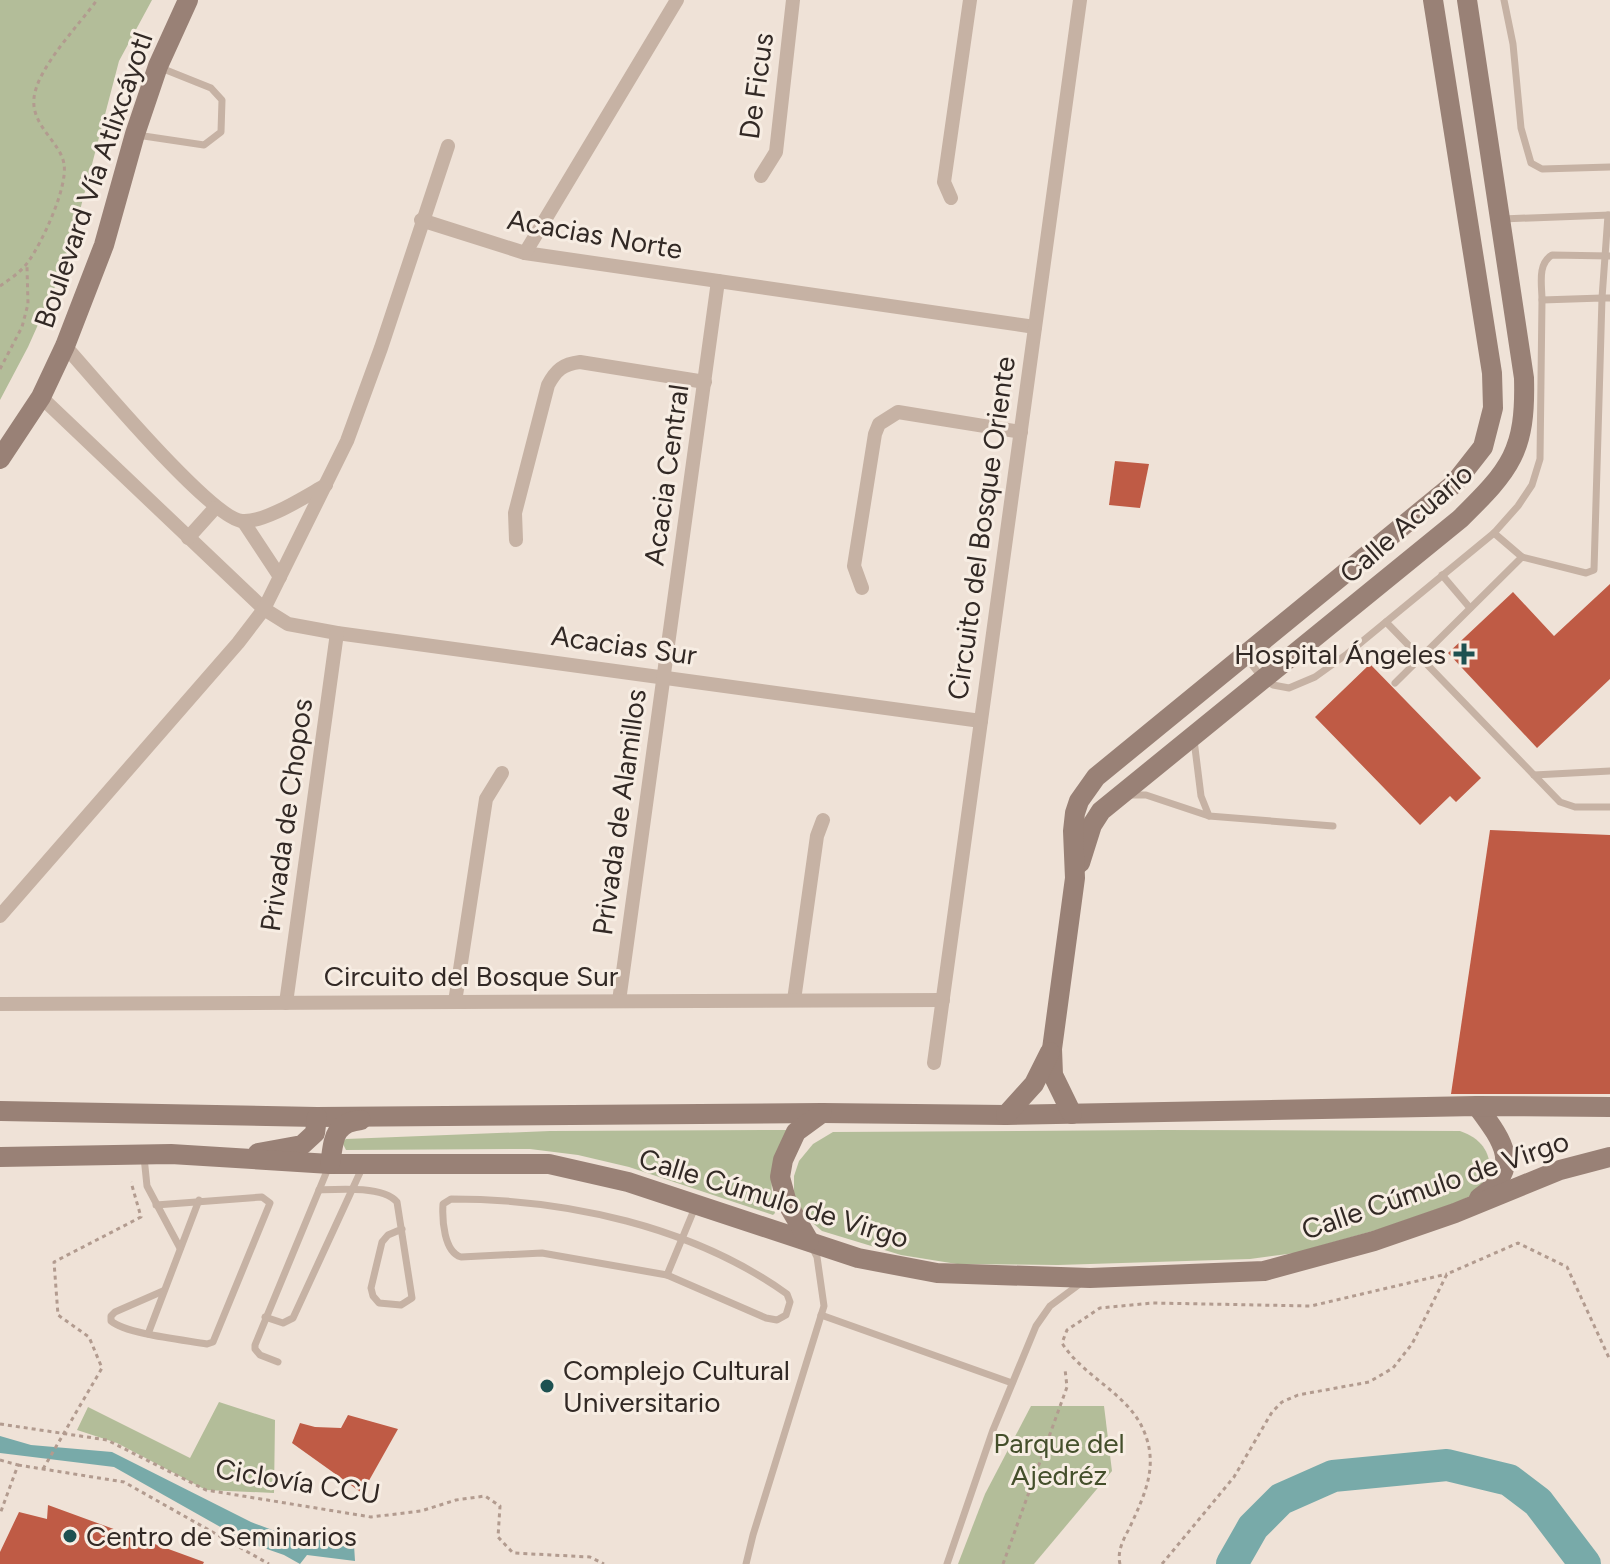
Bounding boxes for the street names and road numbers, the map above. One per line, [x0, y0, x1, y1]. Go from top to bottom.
street label: Boulevard Vía Atlixcáyotl [26, 28, 160, 332]
street label: De Ficus [732, 31, 780, 141]
street label: Acacias Norte [505, 202, 685, 266]
street label: Circuito del Bosque Oriente [940, 354, 1022, 702]
street label: Acacia Central [636, 382, 696, 568]
street label: Calle Acuario [1333, 456, 1479, 590]
street label: Acacias Sur [549, 618, 699, 672]
street label: Privada de Alamillos [585, 687, 653, 937]
street label: Privada de Chopos [253, 696, 319, 934]
street label: Circuito del Bosque Sur [324, 959, 619, 993]
street label: Calle Cúmulo de Virgo [1297, 1123, 1573, 1247]
street label: Calle Cúmulo de Virgo [635, 1141, 913, 1255]
street label: Ciclovía CCU [213, 1451, 383, 1511]

